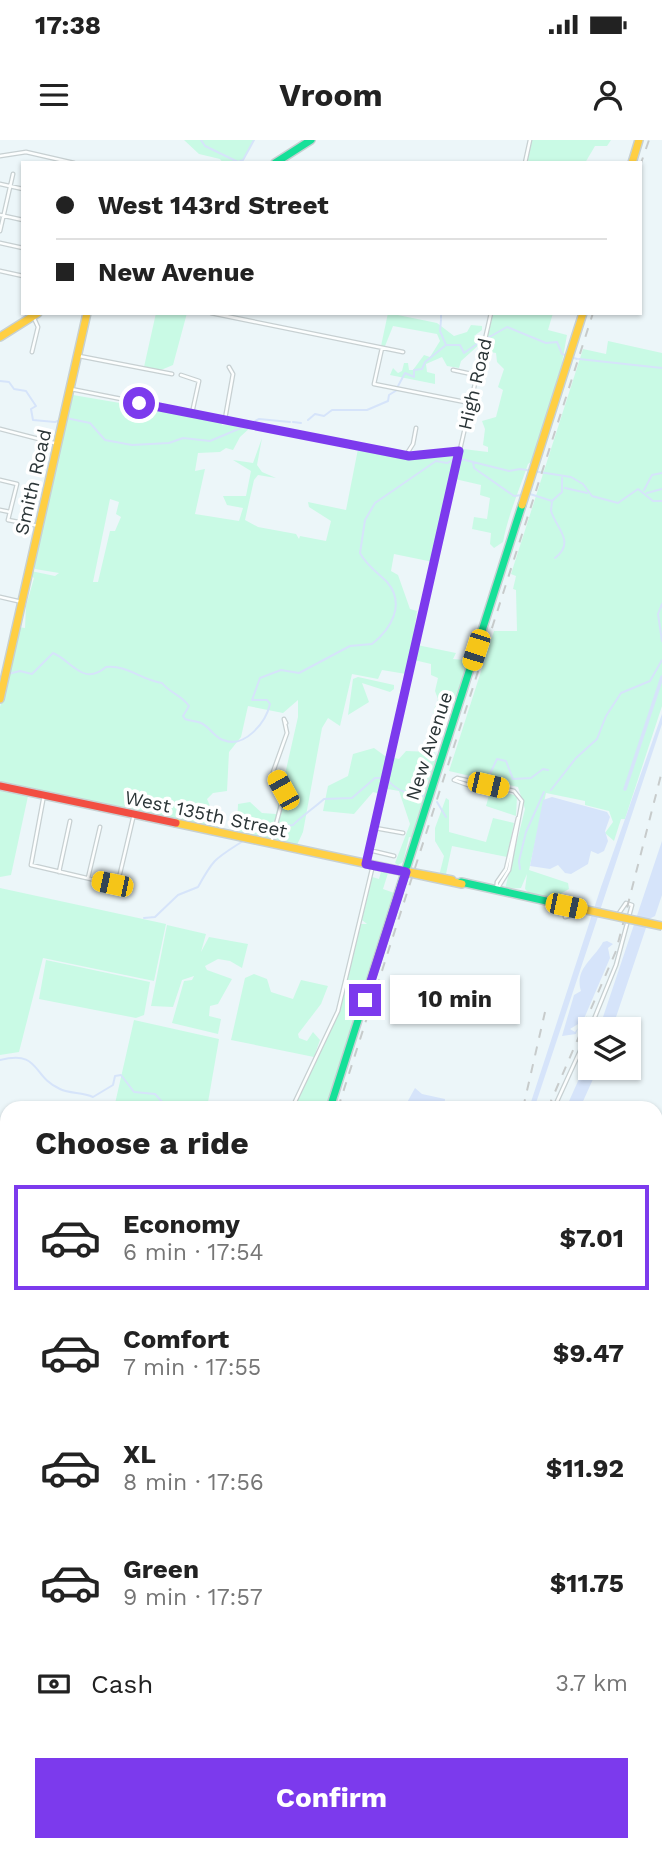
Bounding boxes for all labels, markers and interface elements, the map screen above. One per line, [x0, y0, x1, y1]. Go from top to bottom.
text: 17:38 [35, 10, 101, 40]
icon: menu [35, 76, 73, 114]
text: Vroom [279, 76, 383, 114]
icon: person [589, 76, 627, 114]
text: West 143rd Street [98, 190, 329, 220]
text: New Avenue [98, 257, 255, 287]
street label: High Road [453, 336, 497, 432]
route start [123, 387, 155, 419]
street label: Smith Road [10, 427, 56, 537]
car [460, 627, 493, 673]
street label: New Avenue [401, 689, 457, 803]
car [264, 767, 303, 813]
car [466, 770, 511, 800]
street label: West 135th Street [123, 786, 289, 842]
car [90, 869, 135, 899]
car [544, 891, 589, 921]
callout: 10 min [390, 976, 519, 1024]
route end [349, 984, 381, 1016]
text: 10 min [418, 986, 492, 1013]
map controls [578, 1017, 641, 1080]
button: layers [578, 1017, 641, 1080]
text: Choose a ride [35, 1124, 249, 1162]
icon: car [39, 1206, 102, 1269]
text: Economy [123, 1209, 240, 1239]
text: $7.01 [559, 1223, 624, 1253]
text: 6 min · 17:54 [123, 1239, 264, 1266]
icon: car [39, 1321, 102, 1384]
text: Comfort [123, 1324, 229, 1354]
text: $9.47 [553, 1338, 624, 1368]
text: 7 min · 17:55 [123, 1354, 261, 1381]
icon: car [39, 1436, 102, 1499]
text: XL [123, 1439, 156, 1469]
text: $11.92 [546, 1453, 624, 1483]
text: 8 min · 17:56 [123, 1469, 264, 1496]
icon: car [39, 1551, 102, 1614]
text: Green [123, 1554, 199, 1584]
text: $11.75 [550, 1568, 624, 1598]
text: 9 min · 17:57 [123, 1584, 263, 1611]
icon: cash [35, 1665, 73, 1703]
text: Cash [91, 1669, 153, 1699]
text: 3.7 km [555, 1670, 628, 1697]
button: Confirm [35, 1758, 628, 1838]

